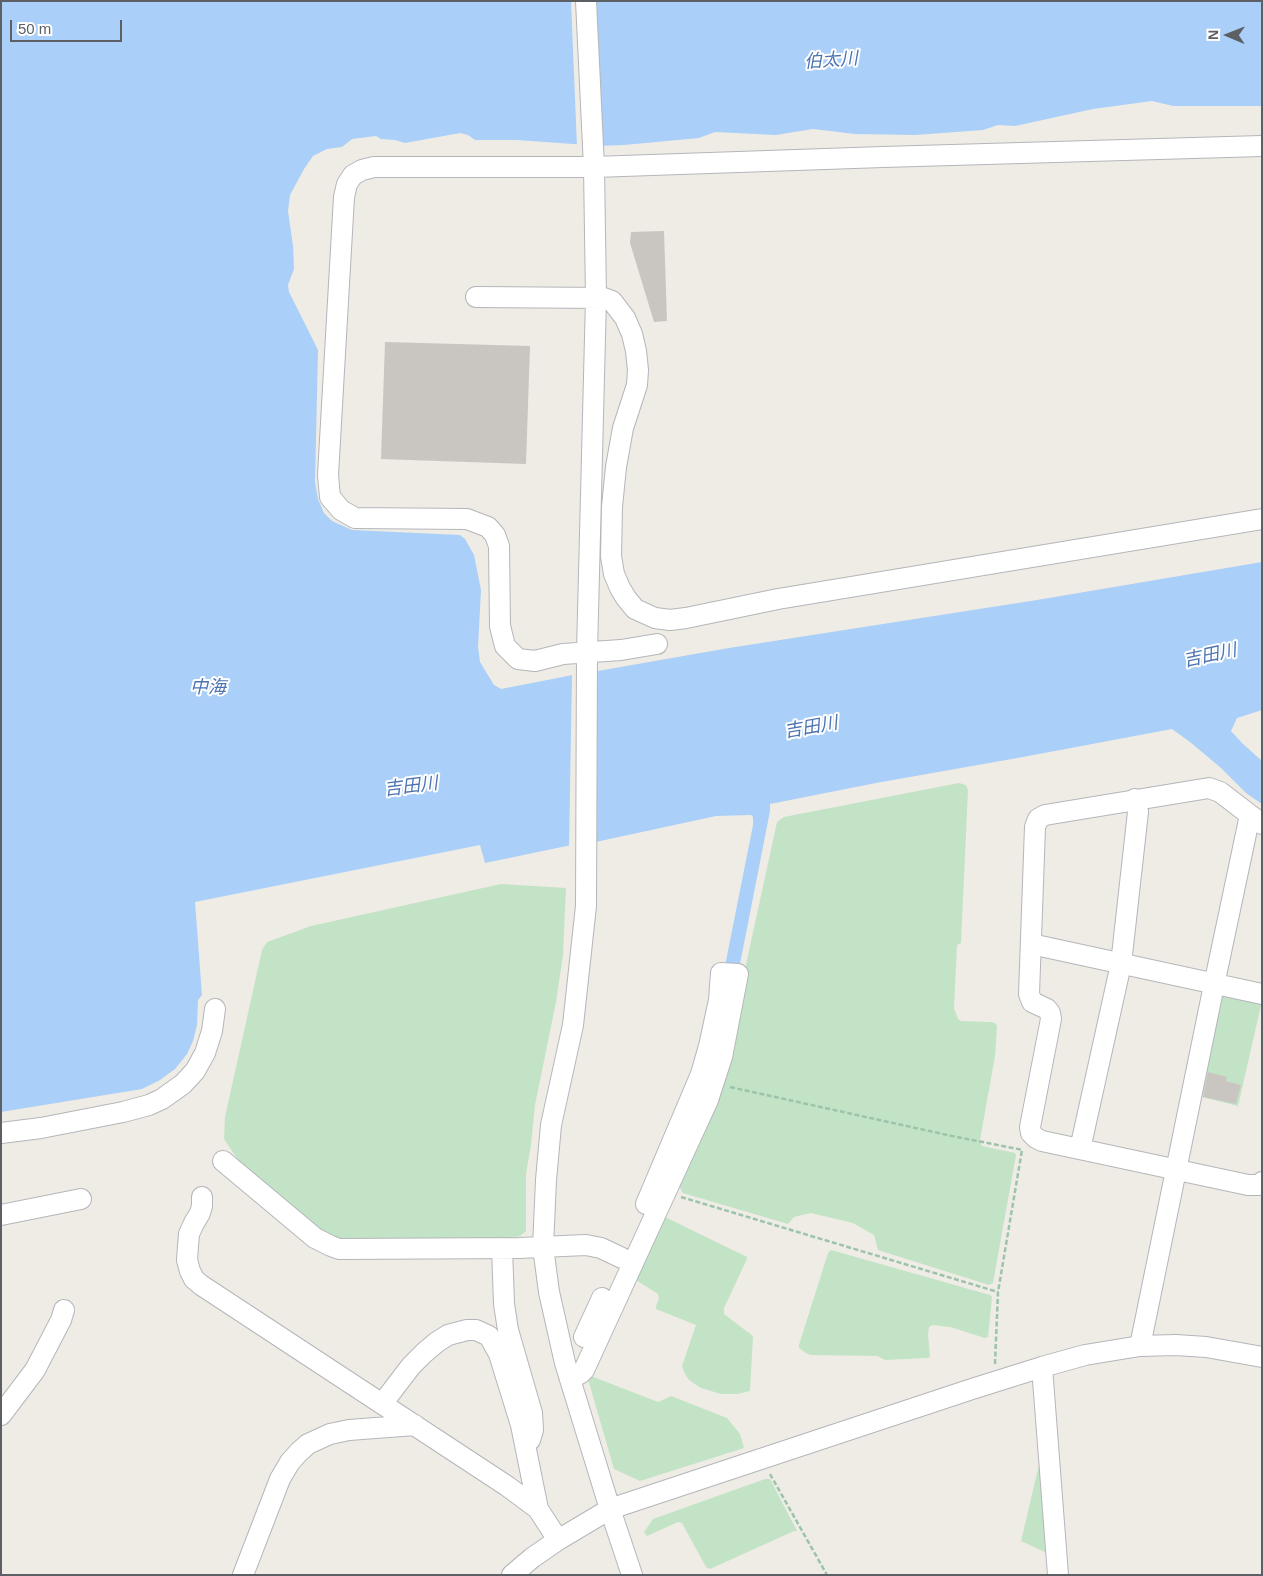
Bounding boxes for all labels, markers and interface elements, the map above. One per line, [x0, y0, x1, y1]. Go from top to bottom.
scale bar [12, 10, 125, 42]
north arrow [1203, 10, 1253, 60]
text: 50 m [18, 20, 51, 37]
text: N [1205, 30, 1221, 40]
water label: 伯太川 [803, 48, 859, 74]
water label: 吉田川 [1181, 640, 1239, 672]
water label: 中海 [190, 677, 226, 699]
water label: 吉田川 [783, 713, 839, 743]
water label: 吉田川 [383, 773, 439, 801]

